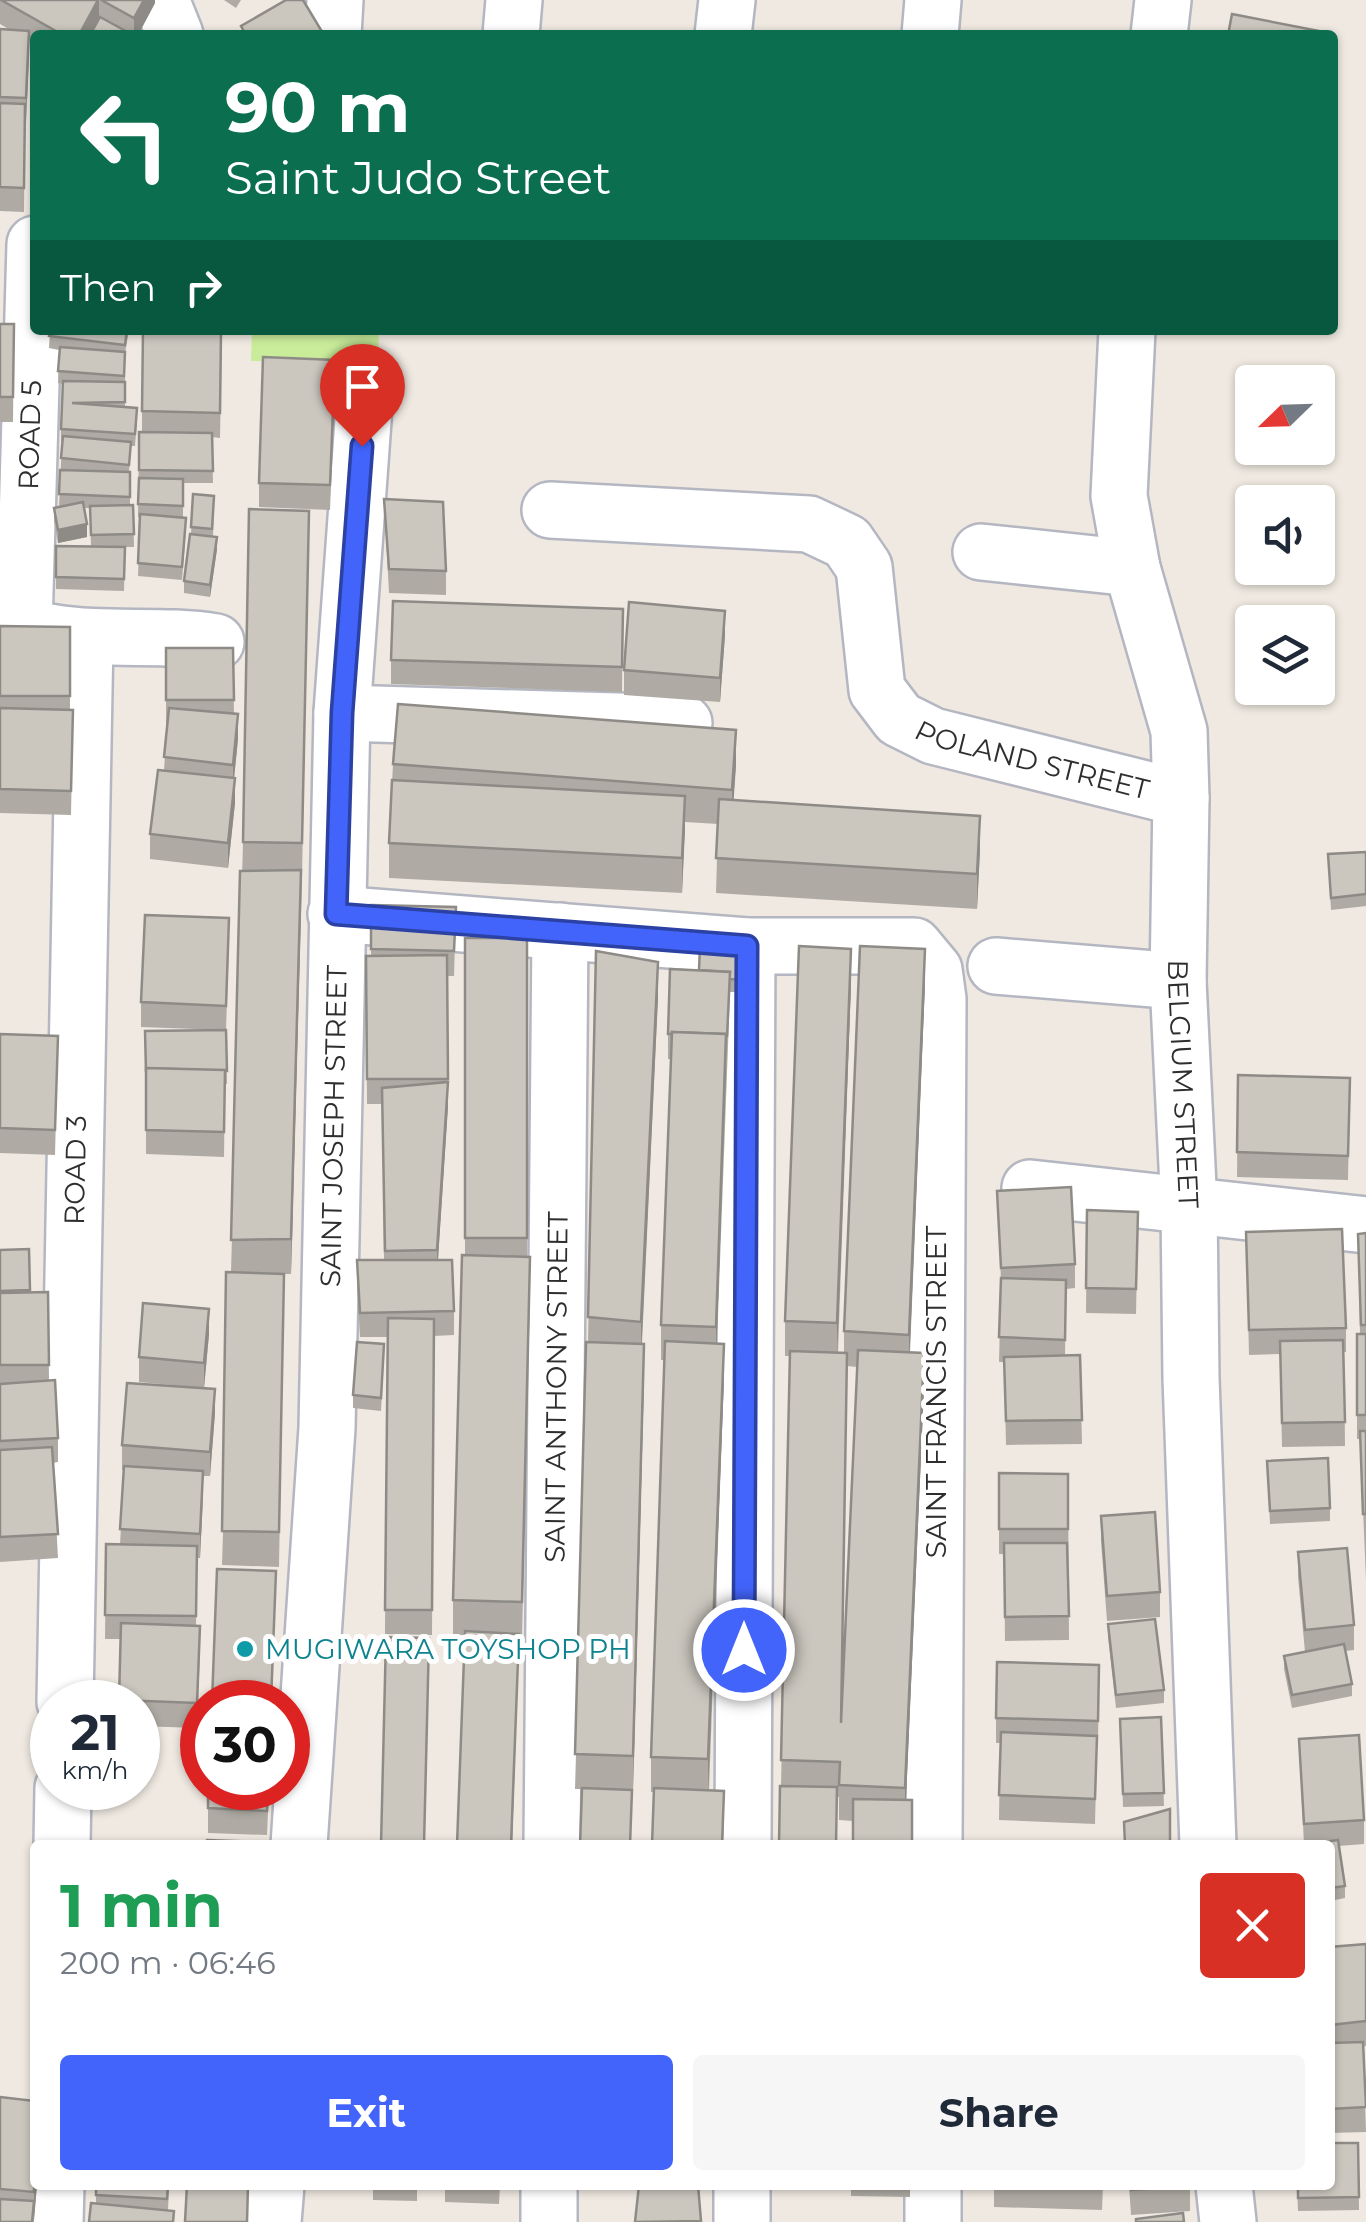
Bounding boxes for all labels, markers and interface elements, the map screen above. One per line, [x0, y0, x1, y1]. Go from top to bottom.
text: 90 m [225, 64, 410, 150]
icon: left [60, 70, 190, 200]
text: Saint Judo Street [225, 150, 611, 205]
icon: right [176, 260, 231, 315]
text: Then [60, 264, 156, 311]
pin [320, 344, 405, 447]
icon: arrive [335, 359, 390, 414]
north arrow [1235, 365, 1335, 465]
map controls [1235, 365, 1335, 705]
street label: ROAD 5 [11, 380, 48, 490]
button: sound [1235, 485, 1335, 585]
button: layers [1235, 605, 1335, 705]
street label: POLAND STREET [909, 713, 1153, 806]
street label: BELGIUM STREET [1161, 959, 1206, 1209]
street label: SAINT JOSEPH STREET [313, 965, 354, 1287]
street label: ROAD 3 [57, 1115, 93, 1225]
street label: SAINT ANTHONY STREET [537, 1211, 575, 1563]
street label: SAINT FRANCIS STREET [919, 1226, 953, 1558]
position arrow [692, 1598, 796, 1702]
place label: MUGIWARA TOYSHOP PH [265, 1632, 631, 1666]
marker: MUGIWARA TOYSHOP PH [234, 1638, 256, 1660]
speed limit sign: 30 [180, 1680, 310, 1810]
text: 21 [70, 1702, 120, 1763]
text: km/h [62, 1755, 128, 1785]
text: 1 min [60, 1869, 223, 1942]
button: close [1200, 1873, 1305, 1978]
text: 200 m · 06:46 [60, 1943, 276, 1982]
button: Exit [60, 2055, 673, 2170]
button: Share [693, 2055, 1305, 2170]

